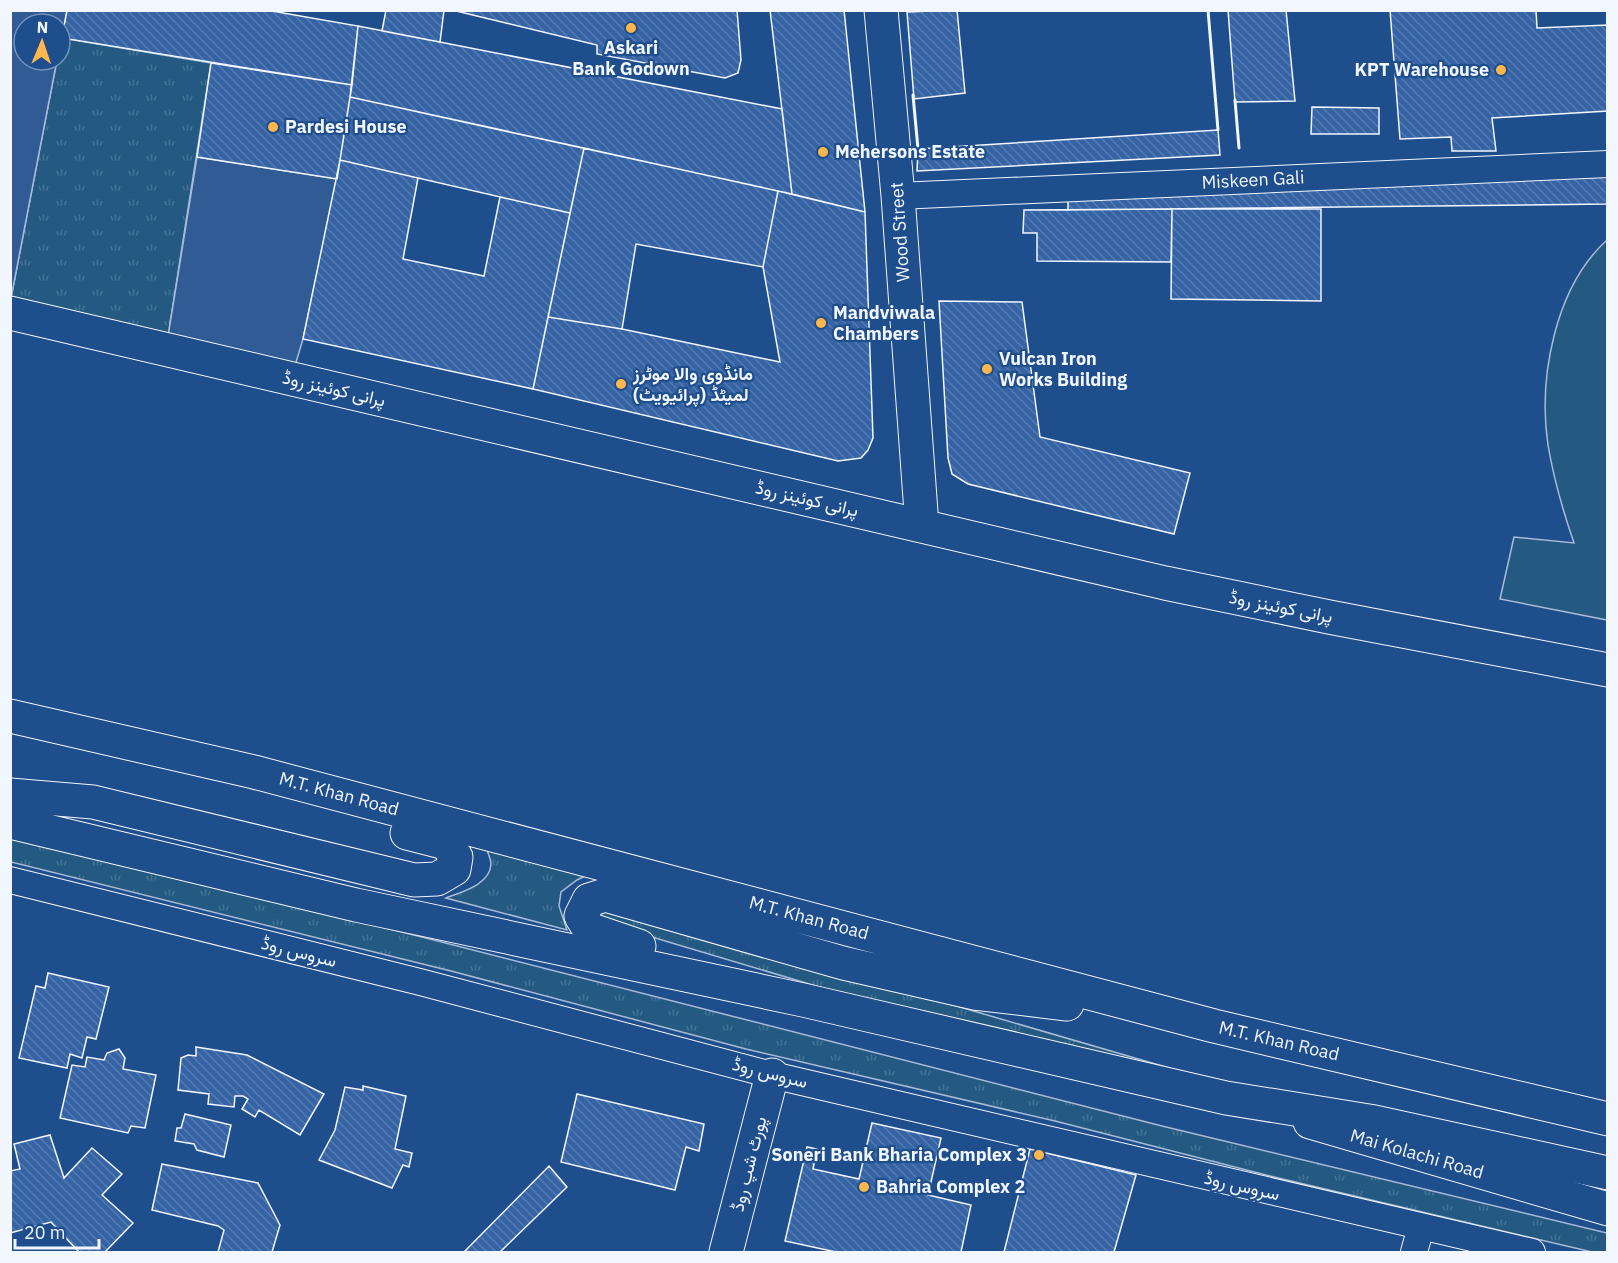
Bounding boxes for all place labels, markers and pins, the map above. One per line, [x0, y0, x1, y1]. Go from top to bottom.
marker: Askari Bank Godown [624, 21, 638, 35]
place label: Askari Bank Godown [572, 36, 690, 80]
place label: KPT Warehouse [1355, 58, 1489, 81]
marker: KPT Warehouse [1494, 63, 1508, 77]
place label: Pardesi House [285, 115, 407, 138]
marker: Pardesi House [266, 120, 280, 134]
place label: Mehersons Estate [835, 140, 985, 163]
marker: Mehersons Estate [816, 145, 830, 159]
place label: Mandviwala Chambers [833, 301, 935, 345]
marker: Mandviwala Chambers [814, 316, 828, 330]
place label: Vulcan Iron Works Building [999, 347, 1127, 391]
place label: مانڈوی والا موٹرز (پرائیویٹ) لمیٹڈ [632, 362, 753, 407]
marker: Vulcan Iron Works Building [980, 362, 994, 376]
marker: مانڈوی والا موٹرز (پرائیویٹ) لمیٹڈ [614, 377, 628, 391]
place label: Soneri Bank Bharia Complex 3 [771, 1143, 1027, 1166]
marker: Soneri Bank Bharia Complex 3 [1032, 1148, 1046, 1162]
place label: Bahria Complex 2 [876, 1175, 1025, 1198]
marker: Bahria Complex 2 [857, 1180, 871, 1194]

